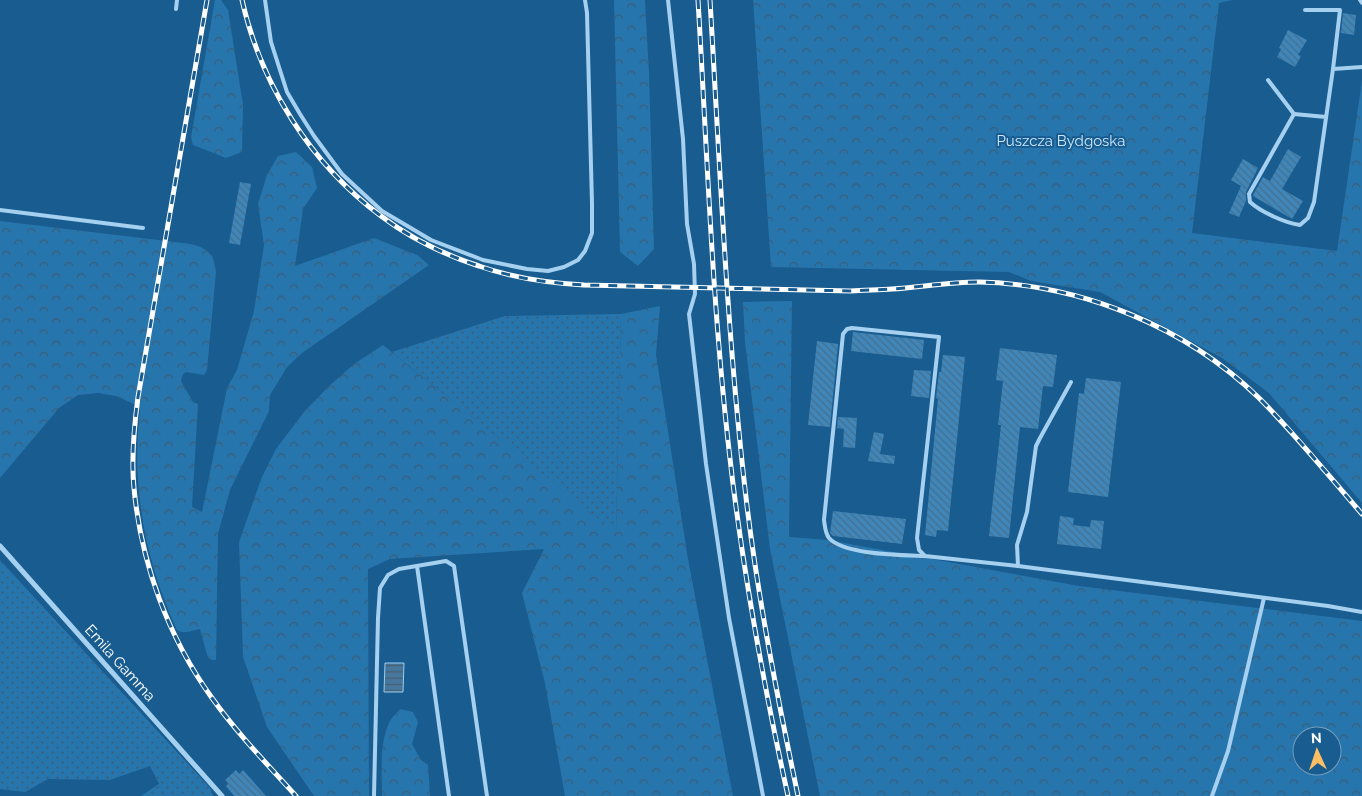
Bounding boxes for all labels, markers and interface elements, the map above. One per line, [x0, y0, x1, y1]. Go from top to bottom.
park label: Puszcza Bydgoska [997, 132, 1125, 150]
street label: Emila Gamma [81, 621, 159, 705]
north arrow [1292, 726, 1342, 776]
text: N [1311, 730, 1322, 746]

